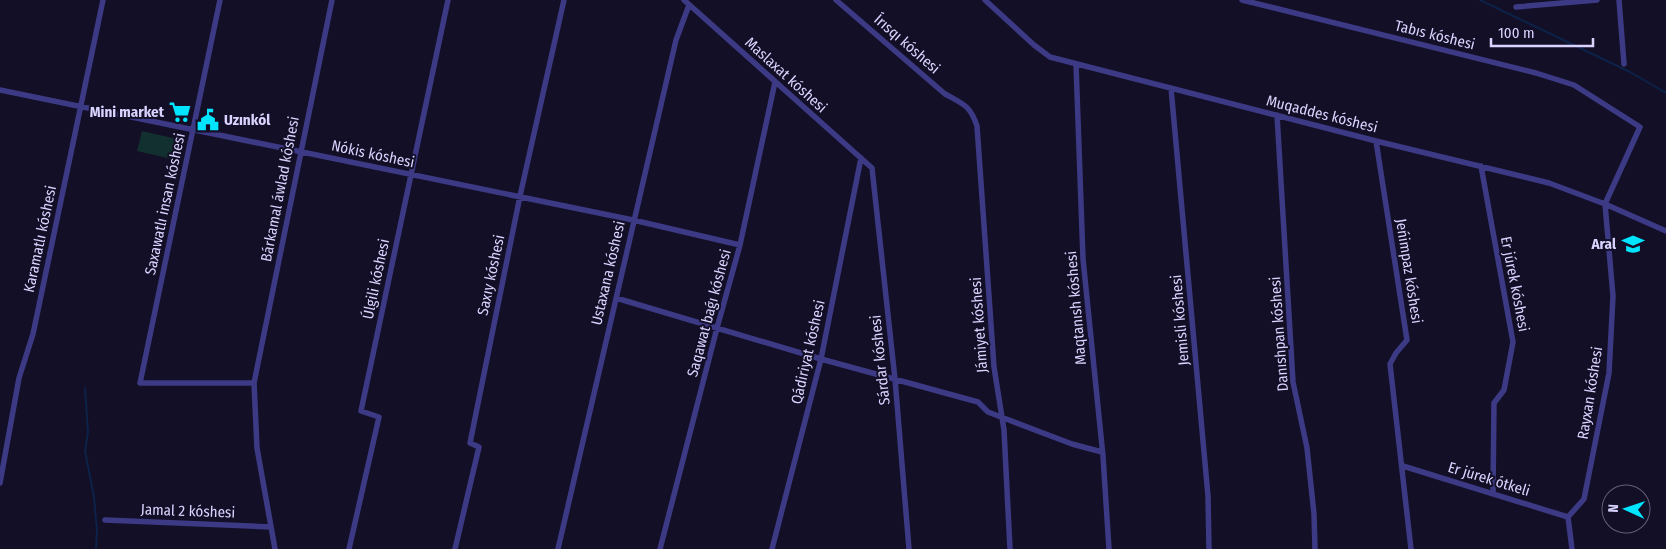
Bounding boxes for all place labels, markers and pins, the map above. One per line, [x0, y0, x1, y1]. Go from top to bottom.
supermarket icon: Mini market [167, 99, 193, 125]
place label: Mini market [90, 103, 165, 121]
public building icon: Uzınkól [195, 107, 221, 133]
place label: Uzınkól [224, 111, 271, 129]
school or university icon: Aral [1620, 231, 1646, 257]
place label: Aral [1590, 235, 1617, 253]

